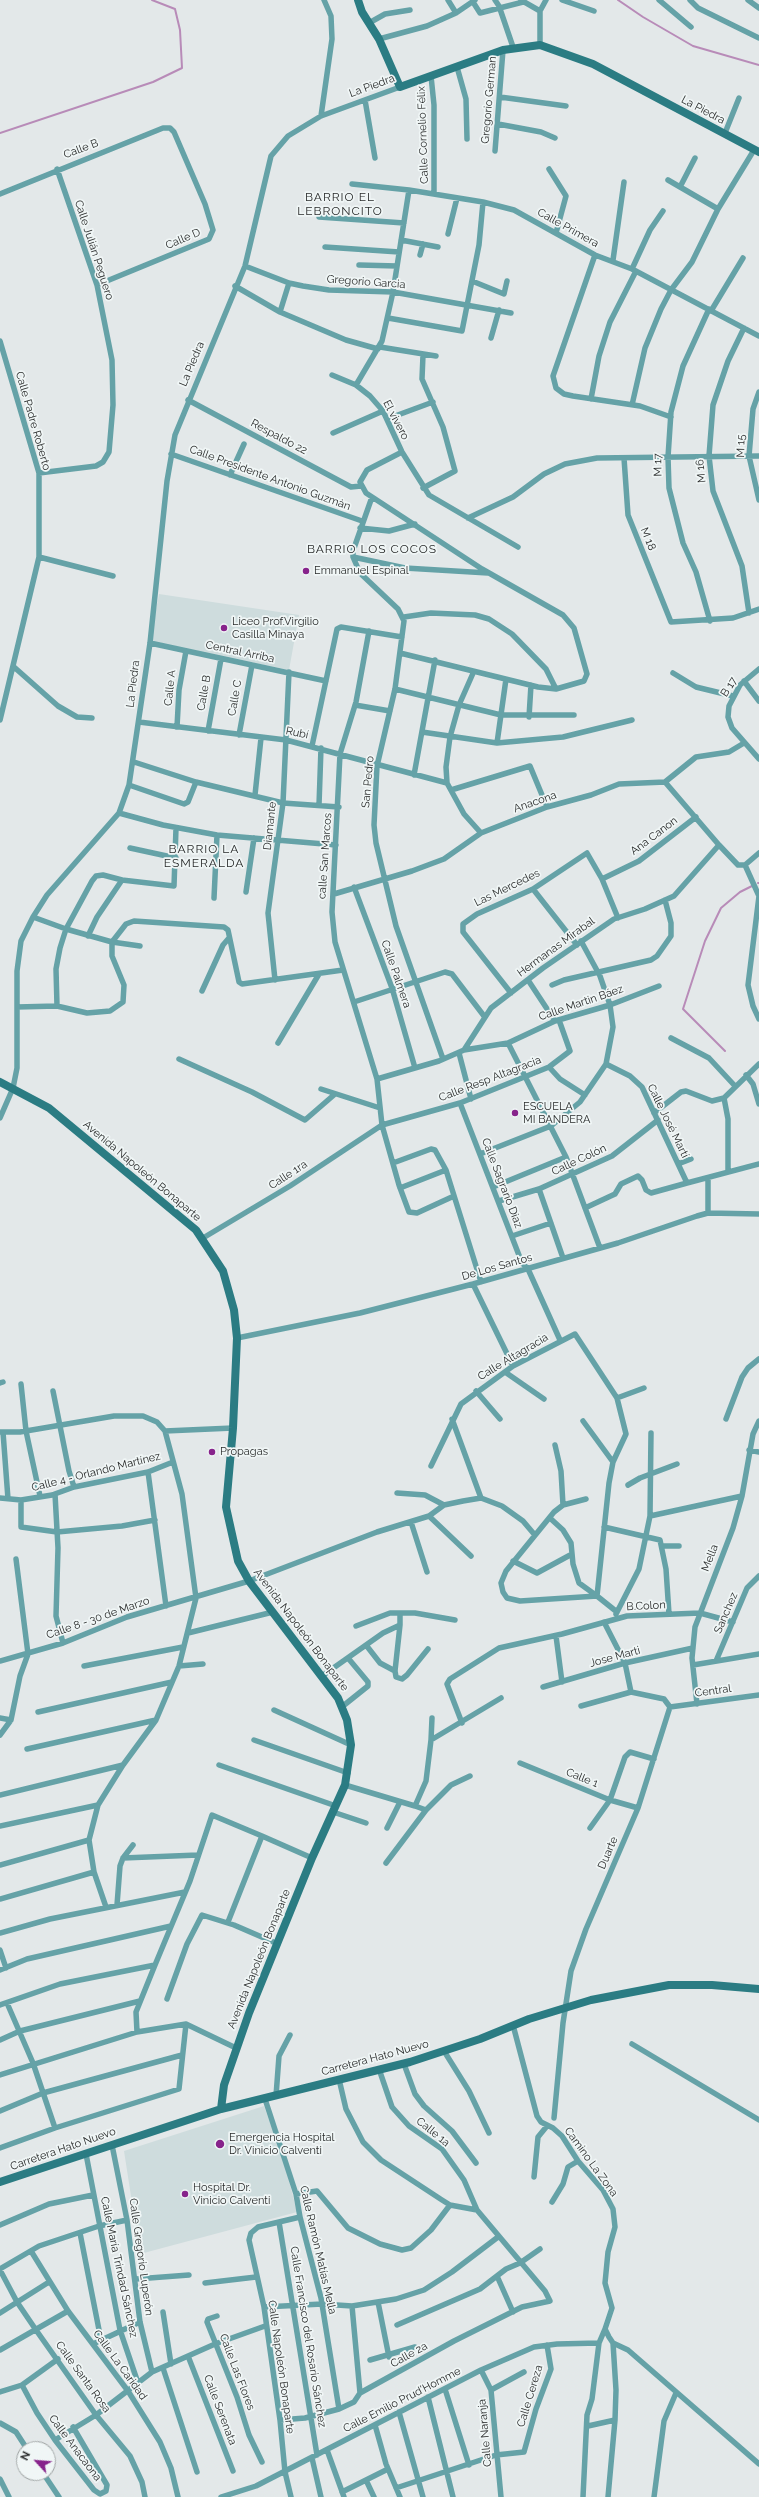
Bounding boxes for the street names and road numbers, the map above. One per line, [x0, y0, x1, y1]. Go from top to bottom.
street label: Gregorio German [479, 56, 499, 144]
street label: La Piedra [347, 72, 397, 100]
street label: Calle Cornelio Félix [415, 86, 431, 184]
street label: La Piedra [679, 93, 727, 127]
street label: Calle B [62, 136, 100, 162]
street label: Calle Julián Peguero [72, 198, 116, 302]
street label: Calle Primera [535, 206, 601, 250]
street label: Calle D [164, 226, 202, 252]
street label: Gregorio Garcia [326, 273, 406, 291]
street label: La Piedra [177, 340, 207, 388]
street label: Calle Padre Roberto [13, 370, 53, 472]
street label: El vivero [380, 398, 412, 442]
street label: Respaldo 22 [248, 417, 310, 457]
street label: M 15 [734, 434, 748, 458]
street label: Calle Presidente Antonio Guzmàn [188, 443, 352, 513]
street label: M 17 [651, 453, 665, 477]
street label: M 16 [693, 458, 709, 484]
street label: M 18 [637, 526, 659, 552]
street label: Central Arriba [204, 638, 276, 666]
street label: La Piedra [124, 660, 142, 708]
street label: Calle A [162, 669, 178, 707]
street label: Calle B [194, 674, 214, 712]
street label: B 17 [718, 675, 740, 699]
street label: Calle C [225, 679, 245, 717]
street label: Rubí [285, 724, 309, 742]
street label: San Pedro [359, 755, 377, 809]
street label: Anacona [512, 788, 558, 816]
street label: Diamante [261, 801, 279, 851]
street label: calle San Marcos [315, 813, 335, 899]
street label: Ana Canon [628, 814, 680, 858]
street label: Las Mercedes [472, 866, 542, 910]
street label: Hermanas Mirabal [515, 914, 597, 980]
street label: Calle Palmera [378, 938, 414, 1010]
street label: Calle Martin Báez [537, 982, 625, 1024]
street label: Calle Resp Altagracia [437, 1053, 543, 1105]
street label: Calle José Martí [644, 1082, 692, 1160]
street label: Avenida Napoleón Bonaparte [80, 1118, 204, 1224]
street label: Calle Sagrario Diaz [479, 1136, 525, 1230]
street label: Calle Colón [550, 1142, 608, 1178]
street label: Calle 1ra [266, 1158, 310, 1192]
street label: De Los Santos [460, 1251, 534, 1283]
street label: Calle Altagracia [475, 1331, 551, 1383]
street label: Calle 4 - Orlando Martínez [30, 1450, 162, 1494]
street label: Mella [699, 1543, 721, 1573]
street label: Avenida Napoleón Bonaparte [251, 1566, 351, 1694]
street label: Sanchez [711, 1590, 741, 1636]
street label: Calle 8 - 30 de Marzo [45, 1594, 151, 1642]
street label: B.Colon [626, 1598, 666, 1614]
street label: Jose Marti [588, 1644, 642, 1670]
street label: Central [694, 1682, 732, 1700]
street label: Calle 1 [564, 1766, 600, 1790]
street label: Duarte [595, 1835, 621, 1871]
street label: Avenida Napoleón Bonaparte [225, 1887, 293, 2031]
street label: Carretera Hato Nuevo [320, 2037, 430, 2079]
street label: Calle 1a [414, 2114, 452, 2150]
street label: Carretera Hato Nuevo [9, 2125, 117, 2173]
street label: Camino La Zona [561, 2125, 621, 2199]
street label: Calle Ramón Matías Mella [297, 2184, 339, 2316]
street label: Calle María Trindad Sánchez [98, 2195, 140, 2339]
street label: Calle Gregorio Luperón [126, 2197, 156, 2317]
street label: Calle Francisco del Rosario Sánchez [287, 2246, 329, 2428]
street label: Calle Napoleón Bonaparte [265, 2299, 297, 2435]
street label: Calle La Caridad [90, 2327, 150, 2403]
street label: Calle Las Flores [216, 2332, 258, 2412]
street label: Calle Santa Rosa [53, 2339, 113, 2415]
street label: Calle 2a [388, 2339, 430, 2371]
street label: Calle Cereza [514, 2363, 546, 2429]
street label: Calle Emilio Prud'Homme [341, 2365, 463, 2435]
street label: Calle Serenata [201, 2373, 239, 2447]
street label: Calle Naranja [475, 2399, 495, 2467]
street label: Calle Anacaona [46, 2412, 104, 2484]

